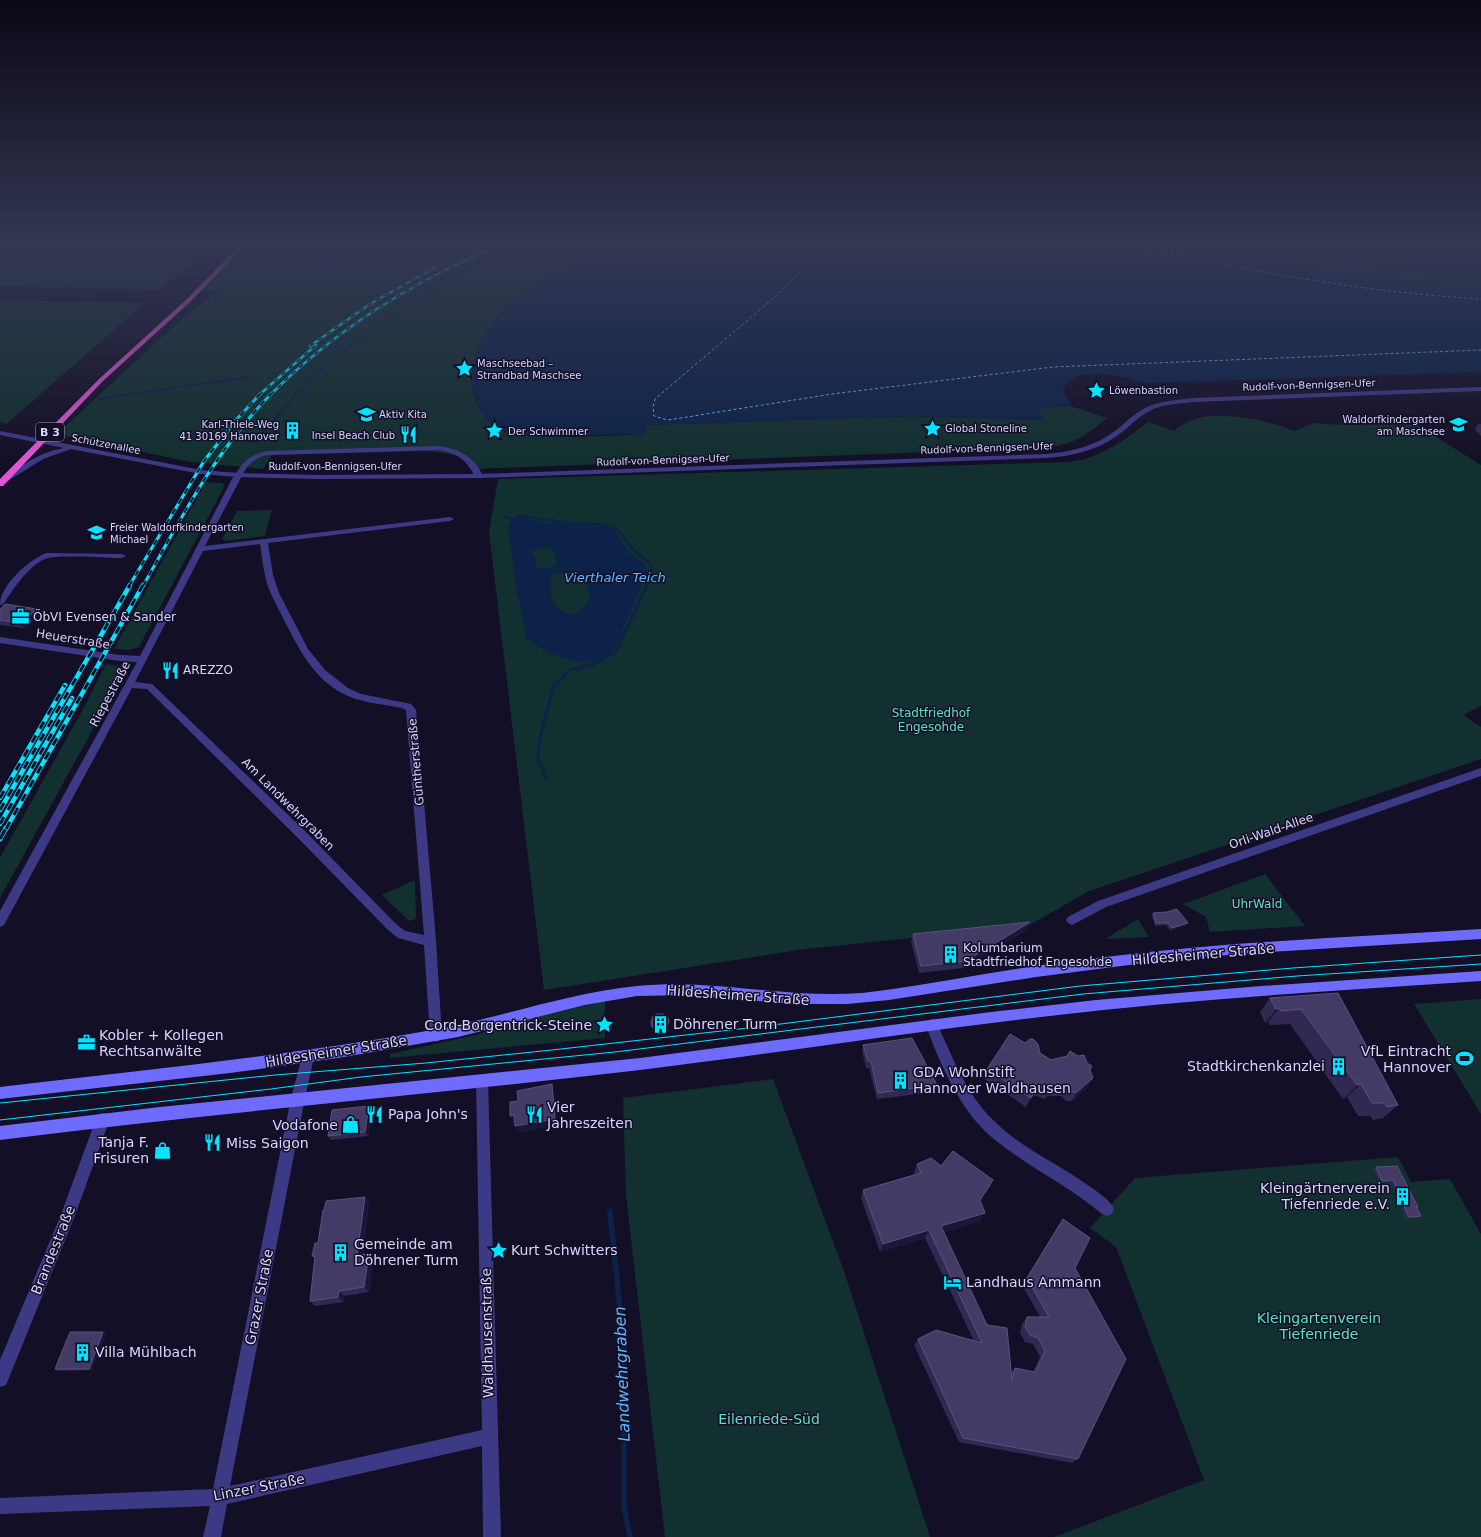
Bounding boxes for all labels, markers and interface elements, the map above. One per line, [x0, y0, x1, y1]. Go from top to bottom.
place label: Maschseebad – Strandbad Maschsee [477, 358, 582, 381]
place icon: Maschseebad – Strandbad Maschsee [454, 359, 474, 379]
street label: Rudolf-von-Bennigsen-Ufer [1242, 377, 1377, 393]
place icon: Löwenbastion [1086, 380, 1106, 400]
place label: Löwenbastion [1109, 385, 1178, 396]
school or university icon: Aktiv Kita [356, 404, 376, 424]
place label: Aktiv Kita [379, 409, 427, 420]
place label: Waldorfkindergarten am Maschsee [1342, 414, 1445, 437]
school or university icon: Waldorfkindergarten am Maschsee [1448, 415, 1468, 435]
place icon: Global Stoneline [922, 418, 942, 438]
place label: Karl-Thiele-Weg 41 30169 Hannover [179, 419, 280, 442]
building icon: Karl-Thiele-Weg 41 30169 Hannover [282, 420, 302, 440]
place icon: Der Schwimmer [485, 421, 505, 441]
road number: B 3 [36, 423, 64, 441]
place label: Global Stoneline [945, 423, 1027, 434]
restaurant icon: Insel Beach Club [398, 425, 418, 445]
place label: Der Schwimmer [508, 426, 589, 437]
place label: Insel Beach Club [312, 430, 395, 441]
street label: Schützenallee [71, 432, 141, 456]
street label: Rudolf-von-Bennigsen-Ufer [920, 440, 1055, 456]
street label: Rudolf-von-Bennigsen-Ufer [596, 452, 731, 468]
street label: Rudolf-von-Bennigsen-Ufer [268, 461, 403, 472]
place label: Freier Waldorfkindergarten Michael [110, 522, 244, 545]
school or university icon: Freier Waldorfkindergarten Michael [87, 523, 107, 543]
water label: Vierthaler Teich [564, 570, 666, 585]
office icon: ÖbVI Evensen & Sander [10, 607, 30, 627]
place label: ÖbVI Evensen & Sander [33, 608, 176, 624]
street label: Heuerstraße [35, 626, 111, 652]
street label: Riepestraße [87, 659, 133, 729]
restaurant icon: AREZZO [160, 660, 180, 680]
place label: AREZZO [183, 663, 233, 677]
park label: Stadtfriedhof Engesohde [892, 706, 971, 734]
street label: Güntherstraße [405, 718, 427, 806]
street label: Am Landwehrgraben [239, 755, 337, 853]
street label: Orli-Wald-Allee [1227, 810, 1315, 852]
park label: UhrWald [1232, 897, 1282, 911]
street label: Hildesheimer Straße [1131, 940, 1275, 968]
place label: Kolumbarium Stadtfriedhof Engesohde [963, 941, 1112, 969]
building icon: Kolumbarium Stadtfriedhof Engesohde [940, 945, 960, 965]
street label: Hildesheimer Straße [666, 982, 810, 1008]
building icon: Döhrener Turm [650, 1014, 670, 1034]
place icon: Cord-Borgentrick-Steine [595, 1015, 615, 1035]
place label: Döhrener Turm [673, 1016, 777, 1032]
place label: Cord-Borgentrick-Steine [424, 1017, 592, 1033]
place label: Kobler + Kollegen Rechtsanwälte [99, 1027, 224, 1059]
street label: Hildesheimer Straße [264, 1032, 408, 1070]
office icon: Kobler + Kollegen Rechtsanwälte [76, 1033, 96, 1053]
place label: VfL Eintracht Hannover [1361, 1043, 1452, 1075]
sports icon: VfL Eintracht Hannover [1454, 1049, 1474, 1069]
building icon: Stadtkirchenkanzlei [1328, 1056, 1348, 1076]
place label: Stadtkirchenkanzlei [1187, 1058, 1325, 1074]
place label: GDA Wohnstift Hannover Waldhausen [913, 1064, 1071, 1096]
building icon: GDA Wohnstift Hannover Waldhausen [890, 1070, 910, 1090]
place label: Vier Jahreszeiten [546, 1099, 633, 1131]
restaurant icon: Papa John's [365, 1104, 385, 1124]
restaurant icon: Vier Jahreszeiten [524, 1105, 544, 1125]
place label: Papa John's [388, 1106, 468, 1122]
shop icon: Vodafone [341, 1115, 361, 1135]
place label: Vodafone [272, 1117, 338, 1133]
restaurant icon: Miss Saigon [203, 1133, 223, 1153]
place label: Tanja F. Frisuren [93, 1134, 149, 1166]
place label: Miss Saigon [226, 1135, 309, 1151]
shop icon: Tanja F. Frisuren [152, 1140, 172, 1160]
place label: Kleingärtnerverein Tiefenriede e.V. [1260, 1180, 1390, 1212]
building icon: Kleingärtnerverein Tiefenriede e.V. [1393, 1186, 1413, 1206]
street label: Brandestraße [28, 1203, 78, 1297]
place label: Gemeinde am Döhrener Turm [354, 1236, 458, 1268]
place icon: Kurt Schwitters [488, 1240, 508, 1260]
building icon: Gemeinde am Döhrener Turm [331, 1242, 351, 1262]
place label: Kurt Schwitters [511, 1242, 618, 1258]
street label: Grazer Straße [242, 1248, 276, 1346]
street label: Waldhausenstraße [478, 1268, 496, 1398]
hotel icon: Landhaus Ammann [943, 1272, 963, 1292]
place label: Landhaus Ammann [966, 1274, 1101, 1290]
water label: Landwehrgraben [610, 1306, 634, 1442]
park label: Kleingartenverein Tiefenriede [1257, 1310, 1381, 1342]
building icon: Villa Mühlbach [72, 1342, 92, 1362]
place label: Villa Mühlbach [95, 1344, 197, 1360]
park label: Eilenriede-Süd [718, 1411, 820, 1427]
street label: Linzer Straße [212, 1470, 306, 1504]

